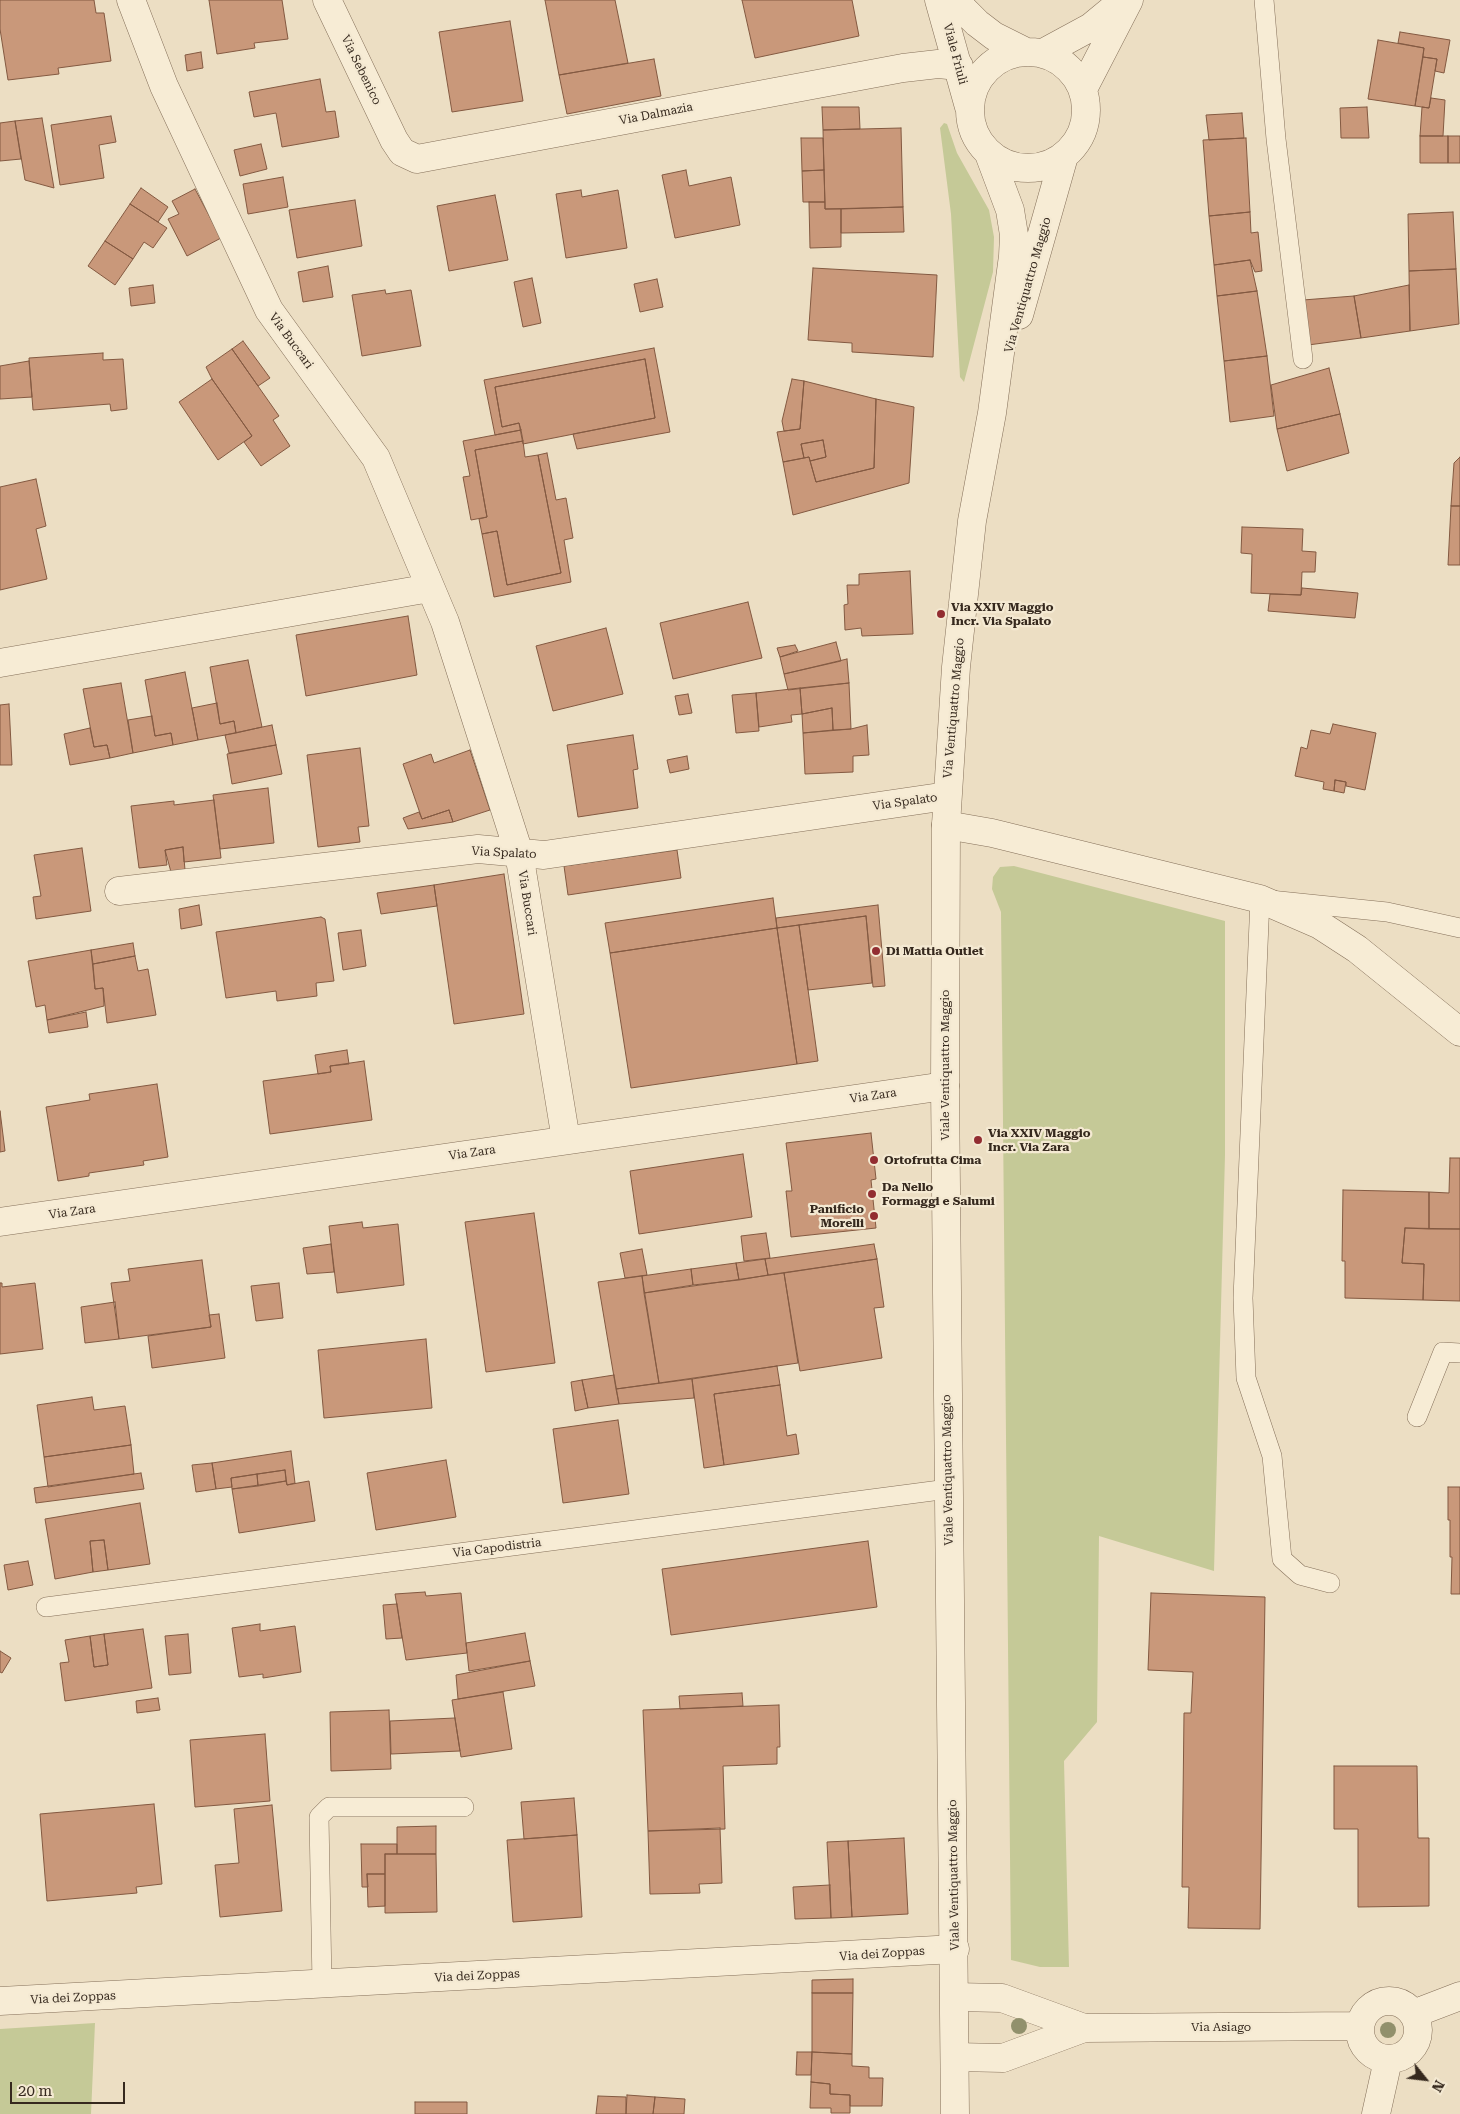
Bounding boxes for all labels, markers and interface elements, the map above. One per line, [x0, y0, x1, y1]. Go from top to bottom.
street label: Viale Friuli [940, 22, 970, 86]
street label: Via Sebenico [338, 33, 384, 107]
street label: Via Dalmazia [618, 100, 694, 128]
street label: Via Ventiquattro Maggio [1002, 215, 1054, 355]
street label: Via Buccari [266, 310, 316, 372]
place label: Via XXIV Maggio Incr. Via Spalato [951, 600, 1053, 628]
marker: Via XXIV Maggio Incr. Via Spalato [935, 608, 947, 620]
street label: Via Ventiquattro Maggio [941, 637, 967, 779]
street label: Via Spalato [872, 790, 938, 814]
street label: Via Spalato [471, 844, 537, 862]
street label: Via Buccari [515, 869, 539, 937]
place label: Di Mattia Outlet [886, 944, 984, 958]
marker: Di Mattia Outlet [870, 945, 882, 957]
street label: Viale Ventiquattro Maggio [938, 990, 952, 1140]
street label: Via Zara [849, 1086, 897, 1106]
place label: Via XXIV Maggio Incr. Via Zara [988, 1126, 1090, 1154]
marker: Via XXIV Maggio Incr. Via Zara [972, 1134, 984, 1146]
street label: Via Zara [448, 1143, 496, 1163]
place label: Ortofrutta Cima [884, 1153, 981, 1167]
marker: Ortofrutta Cima [868, 1154, 880, 1166]
place label: Da Nello Formaggi e Salumi [882, 1180, 995, 1208]
marker: Da Nello Formaggi e Salumi [866, 1188, 878, 1200]
street label: Via Zara [48, 1202, 96, 1222]
place label: Panificio Morelli [810, 1202, 864, 1230]
marker: Panificio Morelli [868, 1210, 880, 1222]
street label: Viale Ventiquattro Maggio [939, 1394, 957, 1546]
street label: Via Capodistria [452, 1535, 542, 1561]
street label: Viale Ventiquattro Maggio [945, 1799, 963, 1951]
street label: Via dei Zoppas [839, 1944, 925, 1964]
street label: Via dei Zoppas [434, 1967, 520, 1985]
street label: Via dei Zoppas [30, 1989, 116, 2007]
street label: Via Asiago [1191, 2020, 1251, 2034]
north arrow [1400, 2054, 1450, 2104]
scale bar [12, 2072, 128, 2104]
text: N [1429, 2078, 1448, 2095]
text: 20 m [18, 2082, 52, 2100]

